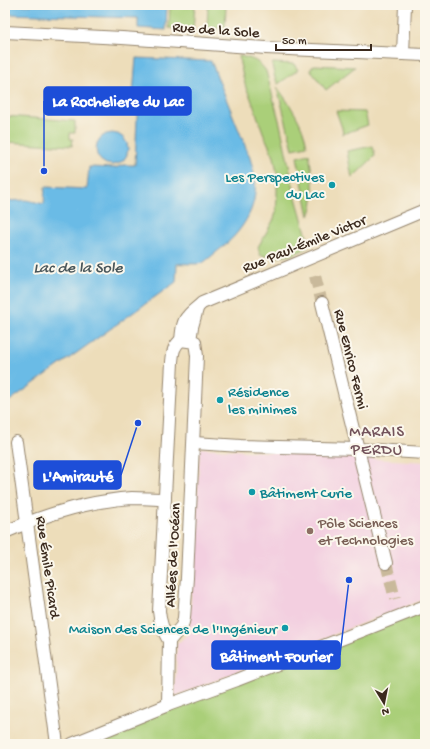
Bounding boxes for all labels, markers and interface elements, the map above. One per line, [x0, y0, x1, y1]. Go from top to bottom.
street label: Rue de la Sole [172, 19, 260, 43]
scale bar [276, 26, 371, 52]
text: 50 m [282, 35, 307, 49]
callout: La Rocheliere du Lac [44, 87, 191, 115]
text: La Rocheliere du Lac [52, 94, 185, 113]
place label: Les Perspectives du Lac [225, 169, 325, 204]
marker: Les Perspectives du Lac [327, 180, 337, 190]
street label: Rue Paul-Émile Victor [240, 211, 371, 278]
water label: Lac de la Sole [33, 260, 123, 279]
street label: Rue Enrico Fermi [329, 308, 371, 411]
place label: Résidence les minimes [228, 384, 297, 419]
marker: Résidence les minimes [215, 395, 225, 405]
district label: MARAIS PERDU [349, 424, 405, 461]
callout: L'Amirauté [34, 461, 121, 489]
text: L'Amirauté [42, 469, 114, 488]
place label: Bâtiment Curie [259, 485, 352, 503]
marker: Bâtiment Curie [247, 487, 257, 497]
street label: Allées de l'Océan [162, 502, 186, 608]
street label: Rue Émile Picard [31, 515, 63, 621]
place label: Pôle Sciences et Technologies [317, 515, 414, 550]
marker: Pôle Sciences et Technologies [305, 526, 315, 536]
place label: Maison des Sciences de l'Ingénieur [69, 621, 279, 639]
marker: Maison des Sciences de l'Ingénieur [280, 623, 290, 633]
callout: Bâtiment Fourier [212, 641, 340, 669]
text: Bâtiment Fourier [219, 649, 334, 668]
north arrow [364, 683, 404, 723]
text: N [381, 704, 390, 717]

